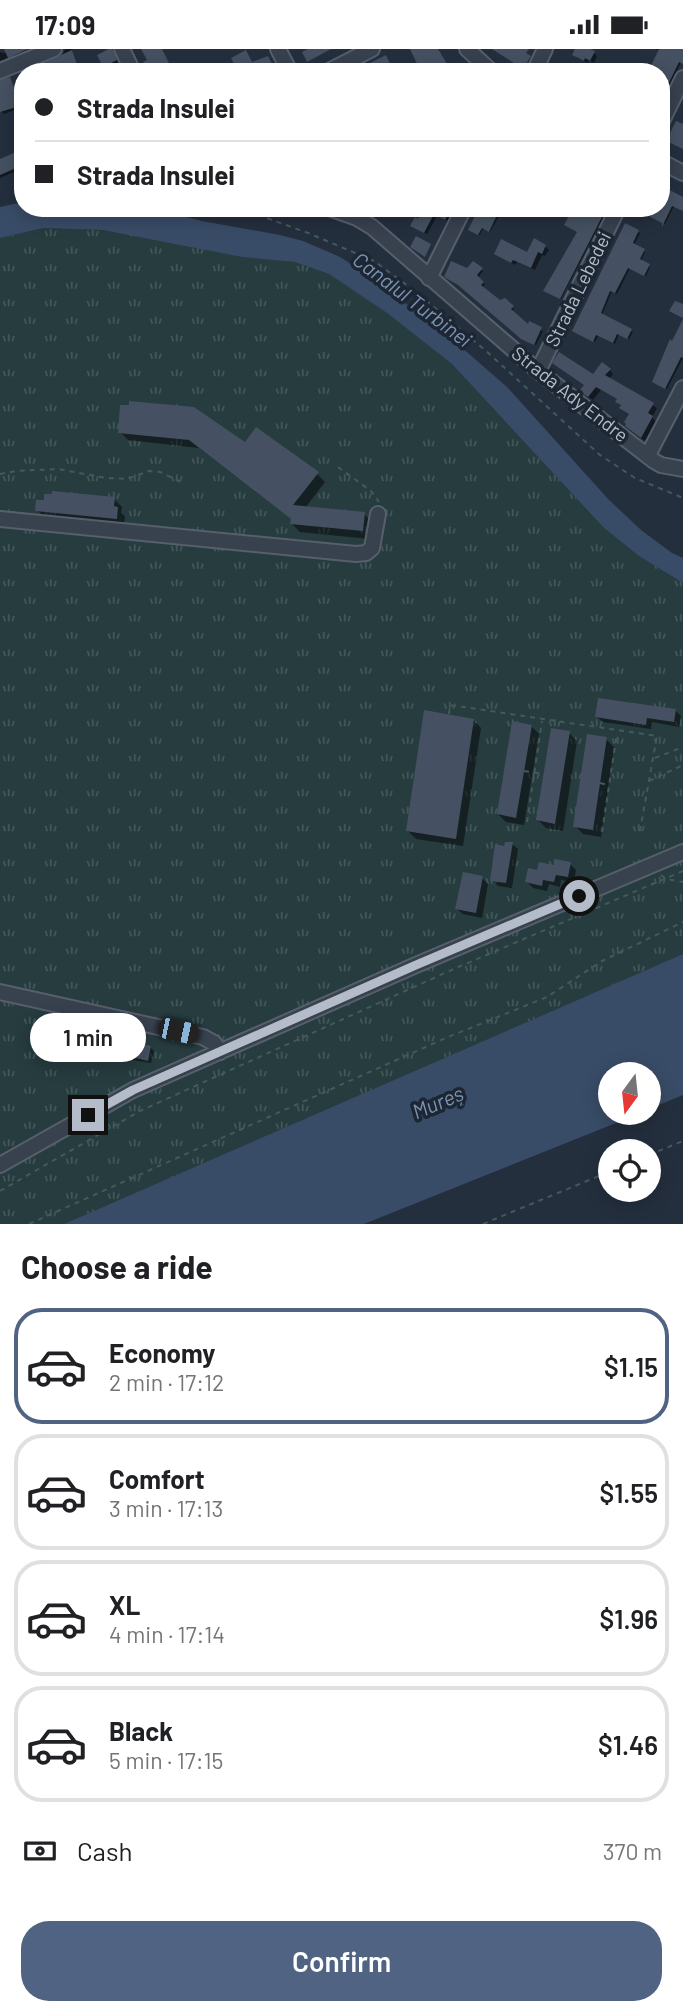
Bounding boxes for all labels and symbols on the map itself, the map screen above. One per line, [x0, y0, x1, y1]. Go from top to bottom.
street label: Strada Lebedei [540, 228, 615, 350]
water label: Canalul Turbinei [349, 246, 478, 352]
street label: Strada Ady Endre [507, 341, 633, 446]
route start [563, 880, 595, 912]
callout: 1 min [30, 1013, 146, 1063]
car [156, 1016, 201, 1046]
north arrow [598, 1062, 662, 1125]
water label: Mureș [408, 1080, 467, 1124]
route end [72, 1099, 104, 1131]

